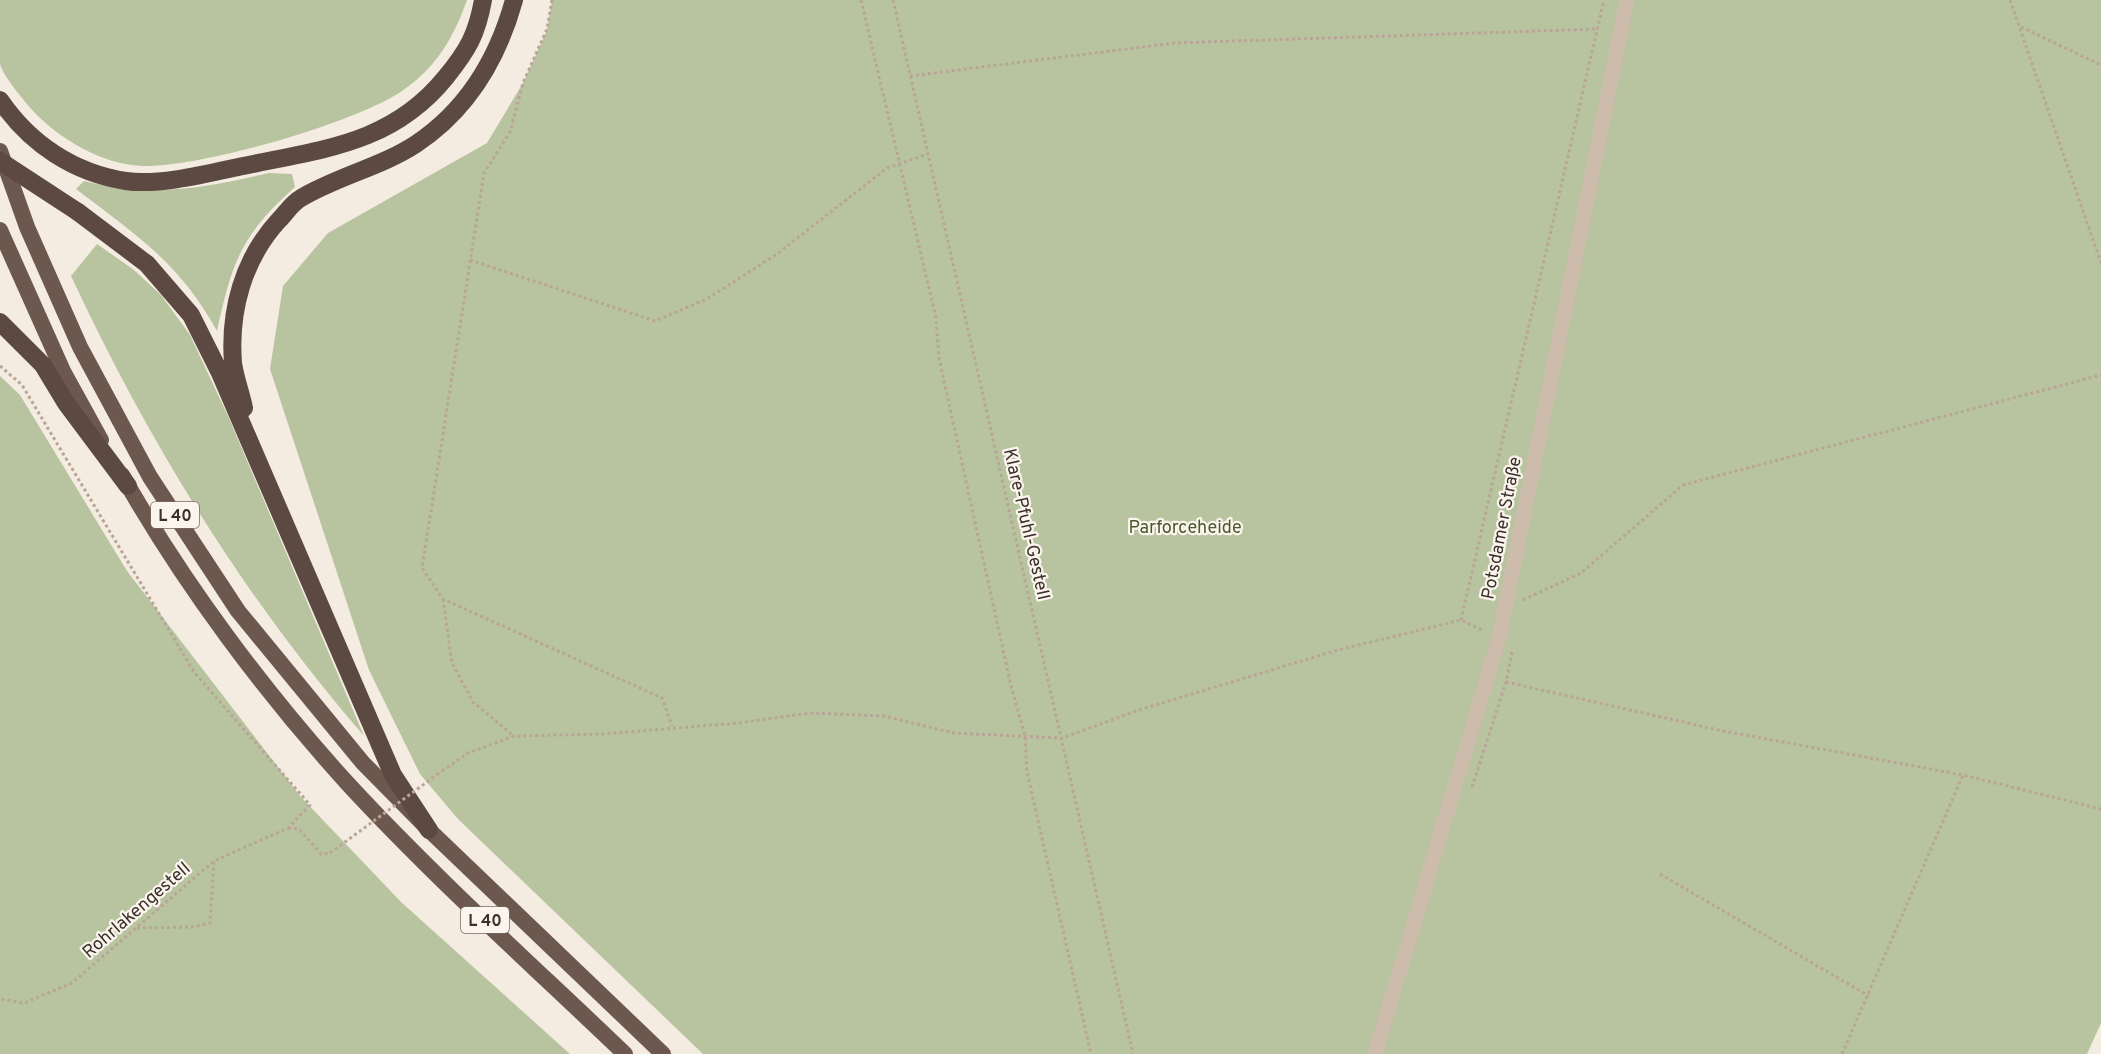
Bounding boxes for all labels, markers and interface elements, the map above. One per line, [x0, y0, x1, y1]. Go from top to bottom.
street label: Klare-Pfuhl-Gestell [997, 446, 1054, 602]
street label: Potsdamer Straße [1477, 455, 1528, 602]
road number: L 40 [151, 502, 199, 528]
park label: Parforceheide [1128, 517, 1242, 540]
street label: Rohrlakengestell [78, 858, 196, 964]
road number: L 40 [461, 907, 509, 933]

